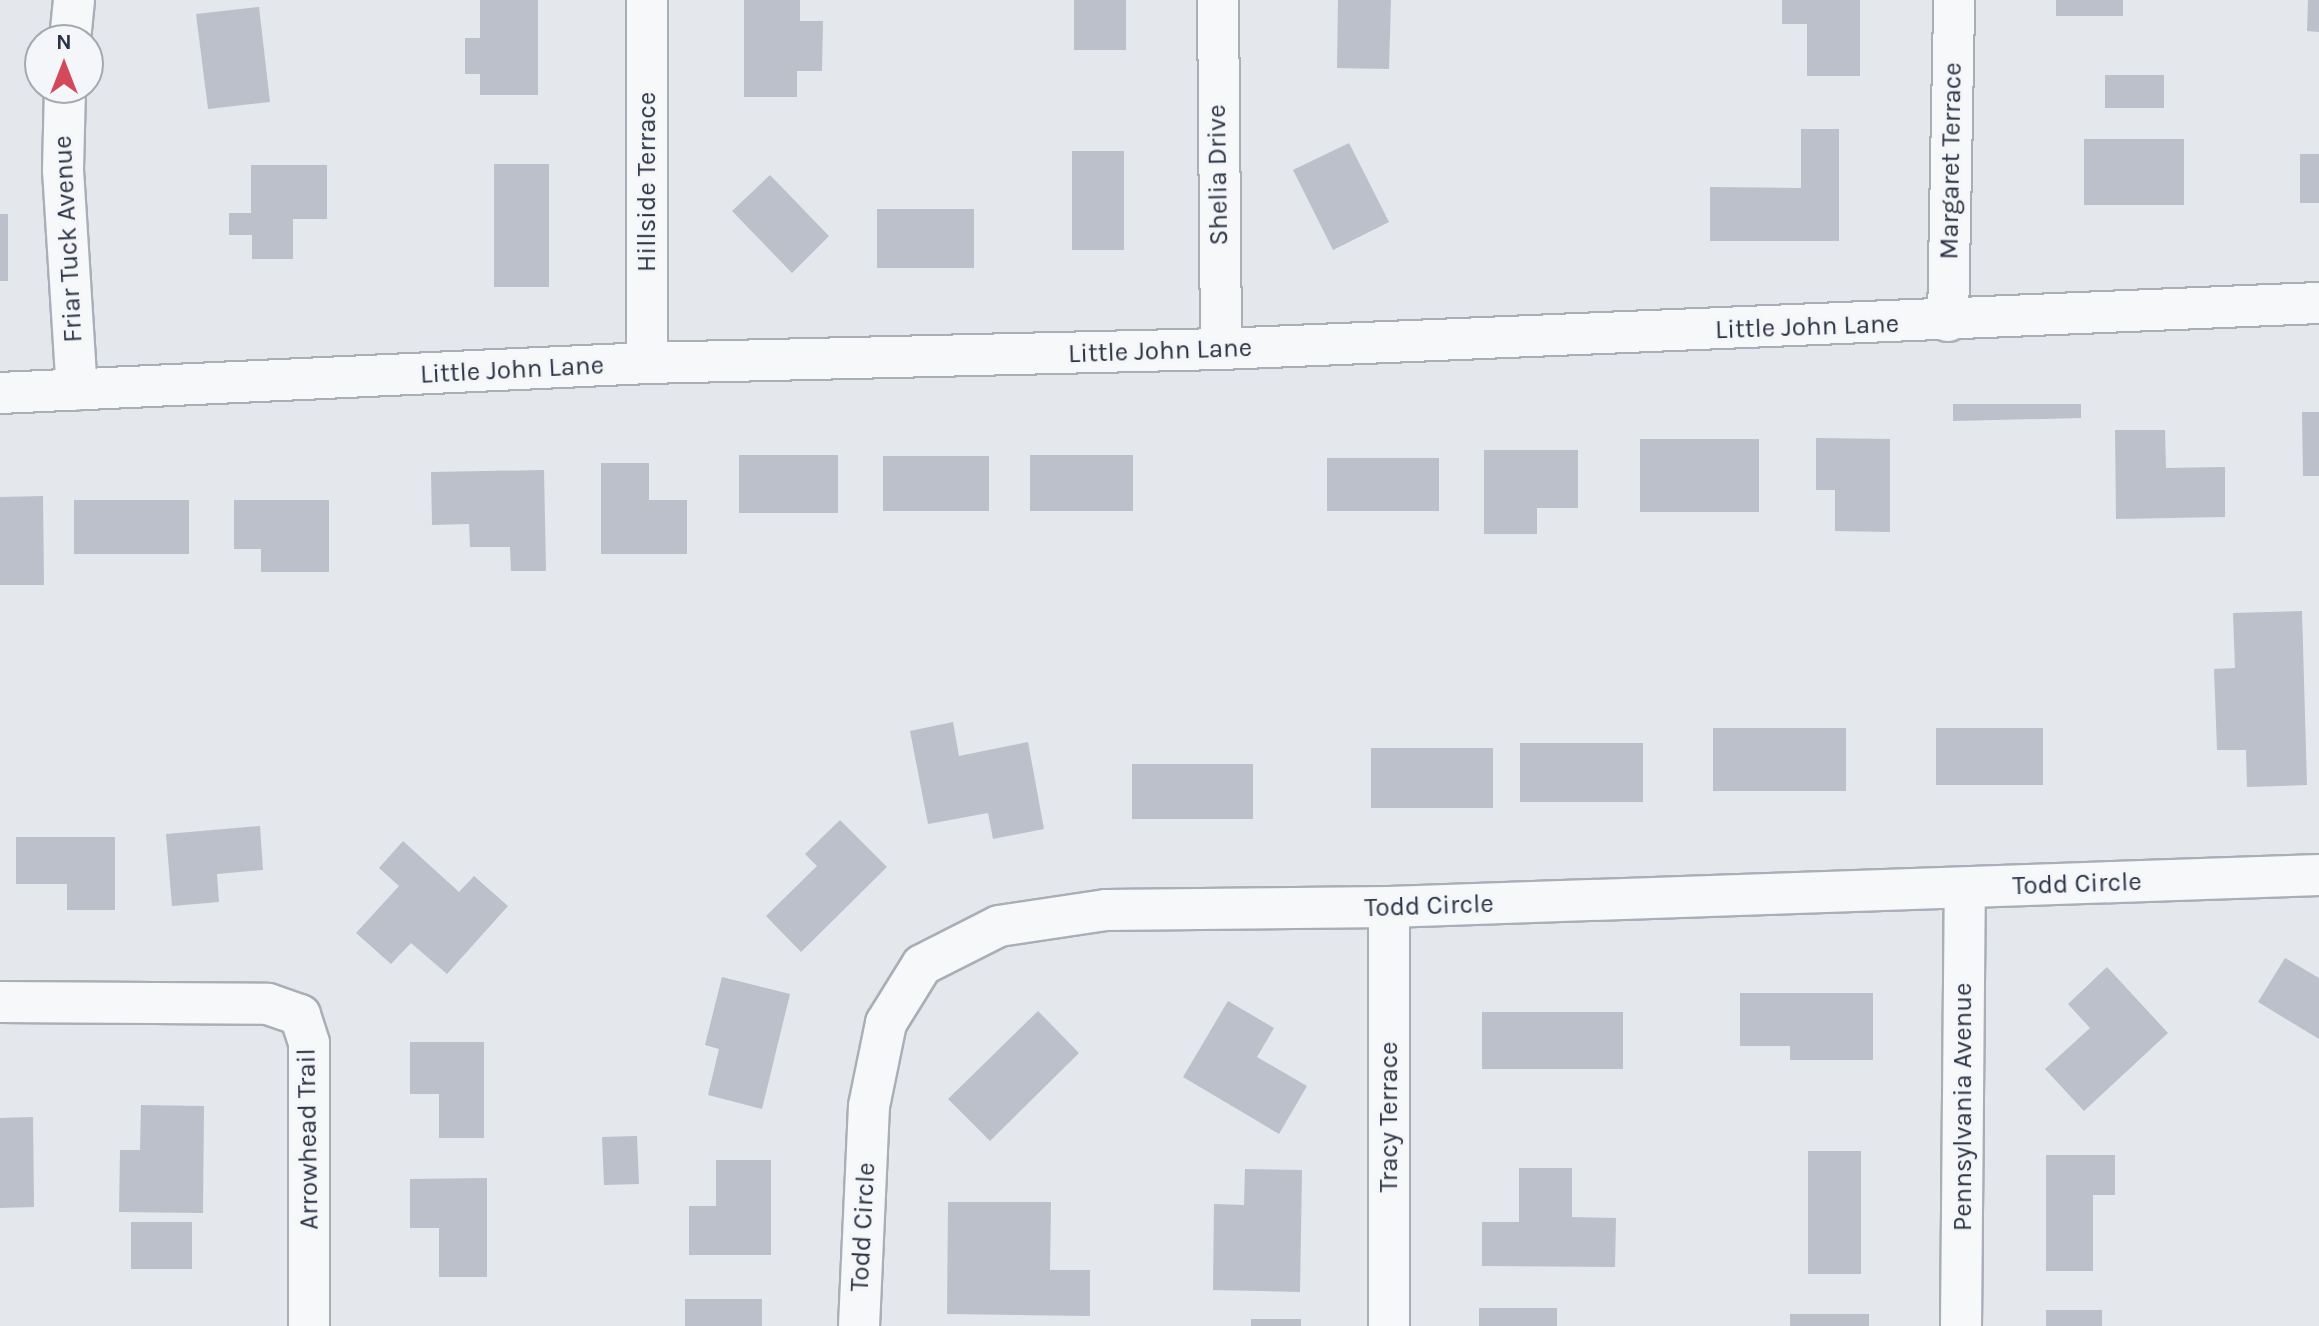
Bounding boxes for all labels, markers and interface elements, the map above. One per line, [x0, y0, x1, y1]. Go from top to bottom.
north arrow [24, 24, 104, 104]
text: N [56, 29, 72, 55]
street label: Margaret Terrace [1934, 62, 1968, 260]
street label: Hillside Terrace [631, 92, 663, 272]
street label: Shelia Drive [1201, 104, 1235, 246]
street label: Friar Tuck Avenue [47, 135, 89, 343]
street label: Little John Lane [1714, 308, 1900, 346]
street label: Little John Lane [1067, 332, 1253, 370]
street label: Little John Lane [419, 350, 605, 390]
street label: Todd Circle [2012, 866, 2142, 902]
street label: Todd Circle [1364, 888, 1494, 924]
street label: Pennsylvania Avenue [1947, 983, 1979, 1231]
street label: Tracy Terrace [1373, 1042, 1405, 1192]
street label: Arrowhead Trail [291, 1048, 325, 1230]
street label: Todd Circle [844, 1162, 882, 1292]

